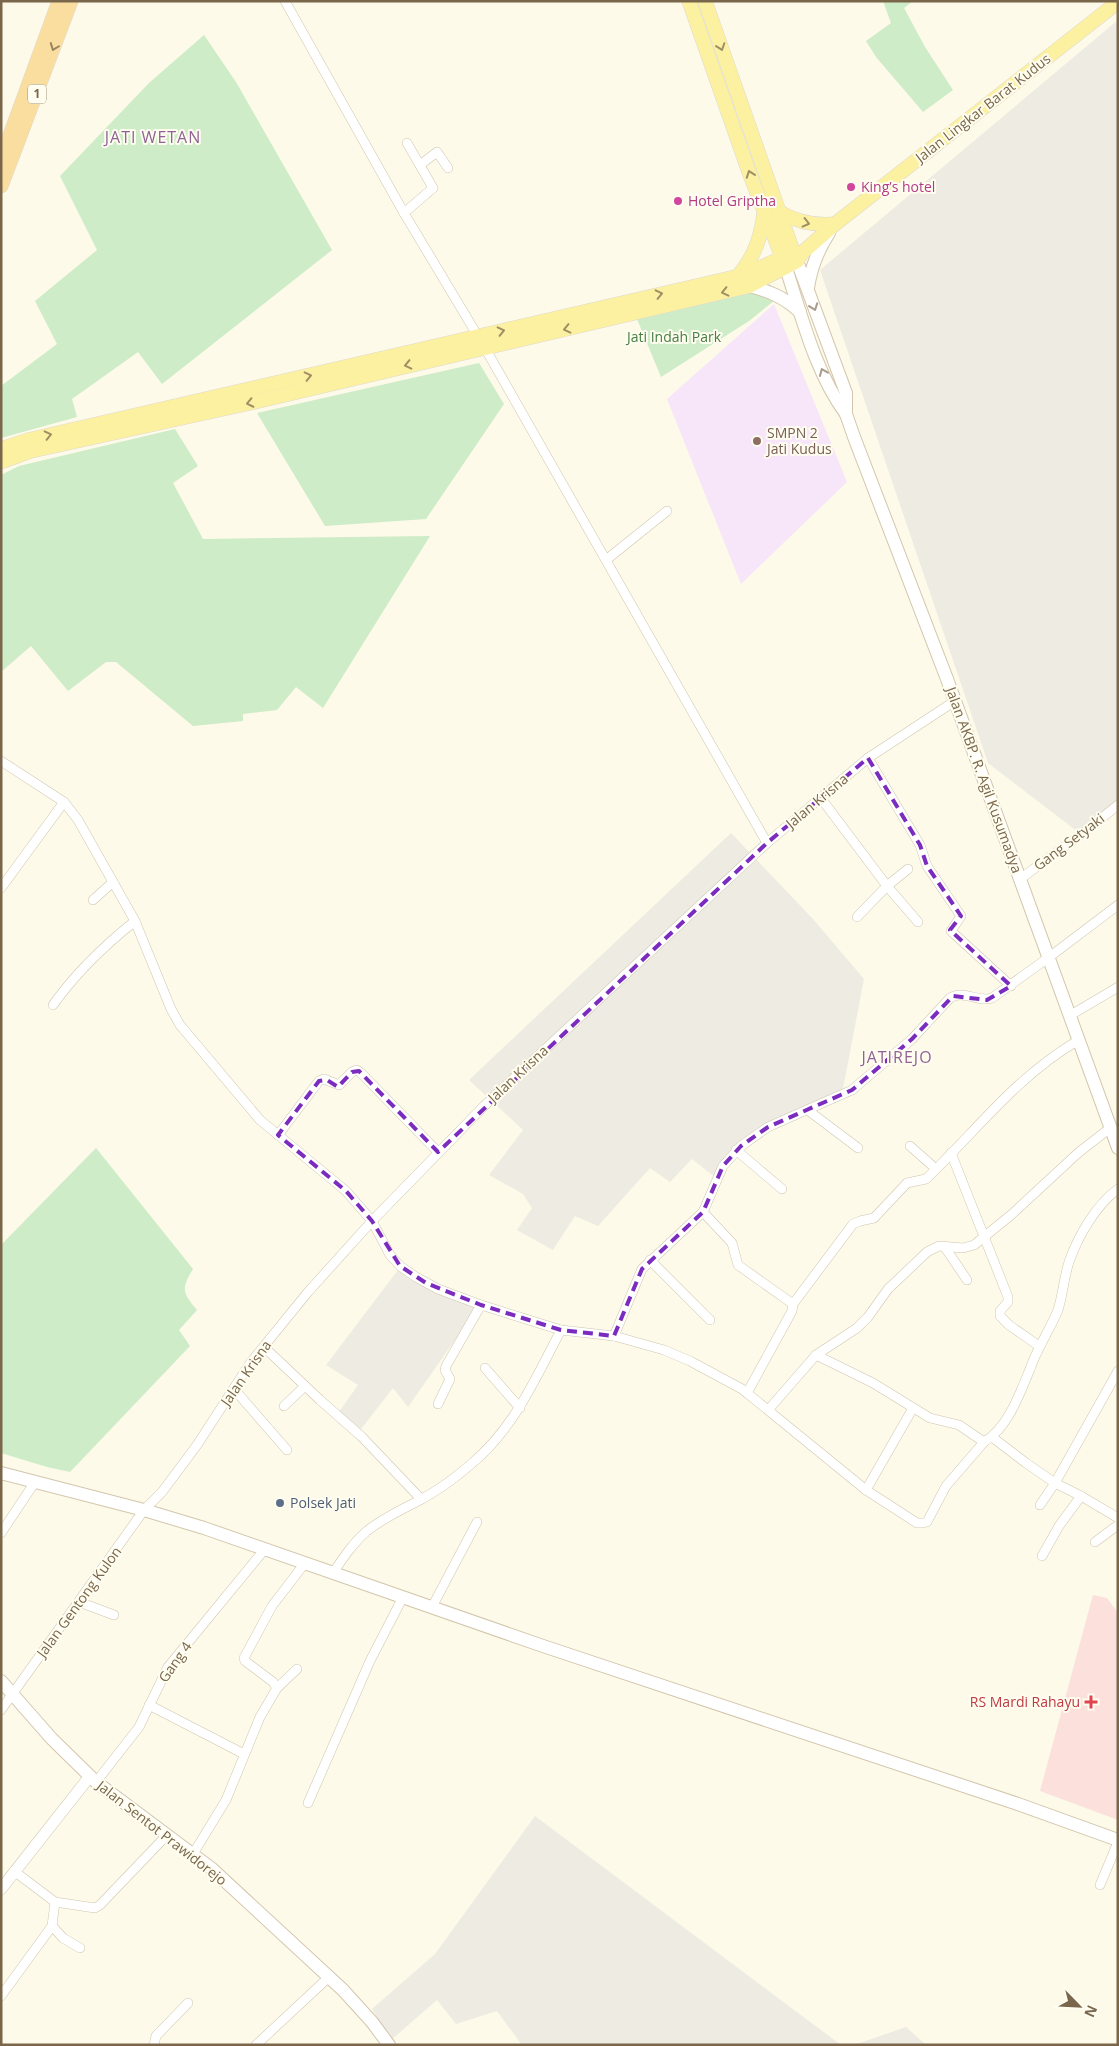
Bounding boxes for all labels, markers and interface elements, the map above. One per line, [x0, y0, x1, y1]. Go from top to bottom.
one-way arrow [50, 42, 61, 51]
one-way arrow [715, 43, 725, 51]
street label: Jalan Lingkar Barat Kudus [910, 49, 1054, 168]
road number: 1 [28, 85, 46, 104]
district label: JATI WETAN [103, 126, 201, 148]
one-way arrow [746, 171, 756, 179]
place label: King’s hotel [861, 177, 935, 196]
marker: King’s hotel [845, 181, 857, 193]
place label: Hotel Griptha [688, 191, 776, 210]
marker: Hotel Griptha [672, 195, 684, 207]
one-way arrow [801, 217, 810, 228]
one-way arrow [720, 286, 729, 297]
one-way arrow [655, 289, 664, 300]
one-way arrow [808, 302, 818, 311]
one-way arrow [562, 323, 571, 334]
one-way arrow [497, 326, 505, 337]
park label: Jati Indah Park [625, 327, 722, 346]
one-way arrow [404, 359, 413, 370]
one-way arrow [818, 368, 829, 377]
one-way arrow [304, 371, 313, 381]
one-way arrow [246, 397, 255, 408]
place label: SMPN 2 Jati Kudus [765, 423, 832, 458]
one-way arrow [43, 430, 52, 441]
marker: SMPN 2 Jati Kudus [751, 435, 763, 447]
street label: Jalan AKBP. R. Agil Kusumadya [941, 682, 1027, 876]
street label: Jalan Krisna [780, 769, 852, 834]
street label: Gang Setyaki [1029, 809, 1108, 874]
street label: Jalan Krisna [482, 1041, 552, 1108]
district label: JATIREJO [859, 1046, 933, 1068]
street label: Jalan Krisna [215, 1336, 275, 1411]
place label: Polsek Jati [290, 1493, 356, 1512]
marker: Polsek Jati [274, 1497, 286, 1509]
street label: Jalan Gentong Kulon [31, 1542, 125, 1663]
street label: Gang 4 [154, 1638, 196, 1686]
place label: RS Mardi Rahayu [970, 1692, 1080, 1711]
marker: RS Mardi Rahayu [1084, 1695, 1098, 1709]
street label: Jalan Sentot Prawidorejo [92, 1775, 231, 1889]
north arrow [1054, 1981, 1104, 2031]
text: N [1080, 2002, 1102, 2021]

